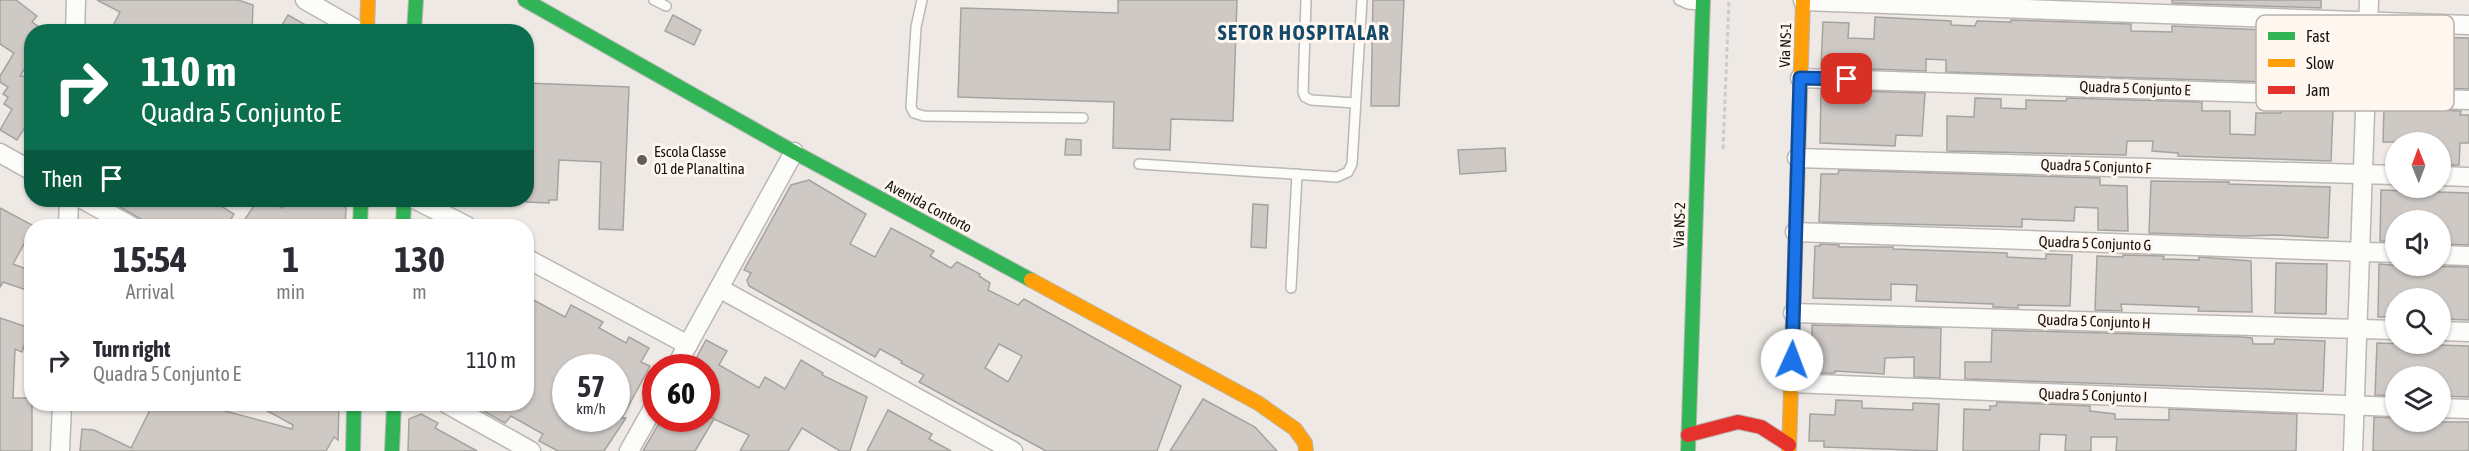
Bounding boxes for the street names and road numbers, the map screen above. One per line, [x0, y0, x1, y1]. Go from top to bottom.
street label: Via NS-1 [1776, 22, 1794, 68]
street label: Quadra 5 Conjunto E [2079, 78, 2191, 98]
street label: Quadra 5 Conjunto F [2040, 156, 2152, 176]
street label: Avenida Contorto [883, 176, 975, 236]
street label: Via NS-2 [1670, 202, 1688, 248]
street label: Quadra 5 Conjunto G [2038, 233, 2152, 253]
street label: Quadra 5 Conjunto H [2037, 311, 2151, 331]
street label: Quadra 5 Conjunto I [2038, 385, 2148, 405]

